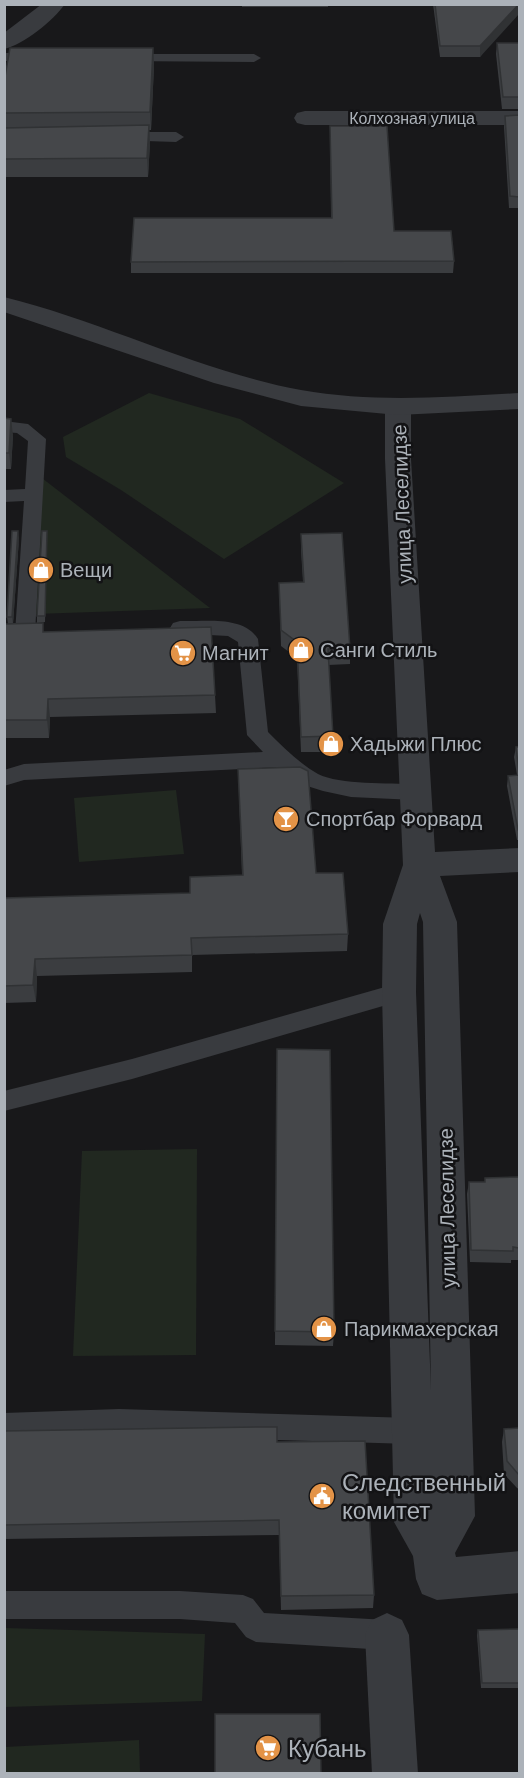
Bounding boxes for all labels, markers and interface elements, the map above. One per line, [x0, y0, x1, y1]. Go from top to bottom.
street label: Колхозная улица [349, 108, 475, 129]
street label: улица Леселидзе [386, 424, 418, 584]
shop icon: Вещи [26, 555, 56, 585]
place label: Вещи [60, 557, 112, 583]
shop icon: Санги Стиль [286, 635, 316, 665]
place label: Санги Стиль [320, 637, 438, 663]
supermarket icon: Магнит [168, 638, 198, 668]
place label: Магнит [202, 640, 269, 666]
shop icon: Хадыжи Плюс [316, 729, 346, 759]
place label: Хадыжи Плюс [350, 731, 481, 757]
bar icon: Спортбар Форвард [271, 804, 301, 834]
place label: Спортбар Форвард [306, 806, 482, 832]
street label: улица Леселидзе [433, 1128, 461, 1288]
shop icon: Парикмахерская [309, 1314, 339, 1344]
place label: Парикмахерская [344, 1316, 499, 1342]
place label: Следственный комитет [342, 1467, 506, 1526]
public building icon: Следственный комитет [307, 1481, 337, 1511]
supermarket icon: Кубань [253, 1733, 283, 1763]
place label: Кубань [288, 1733, 367, 1764]

